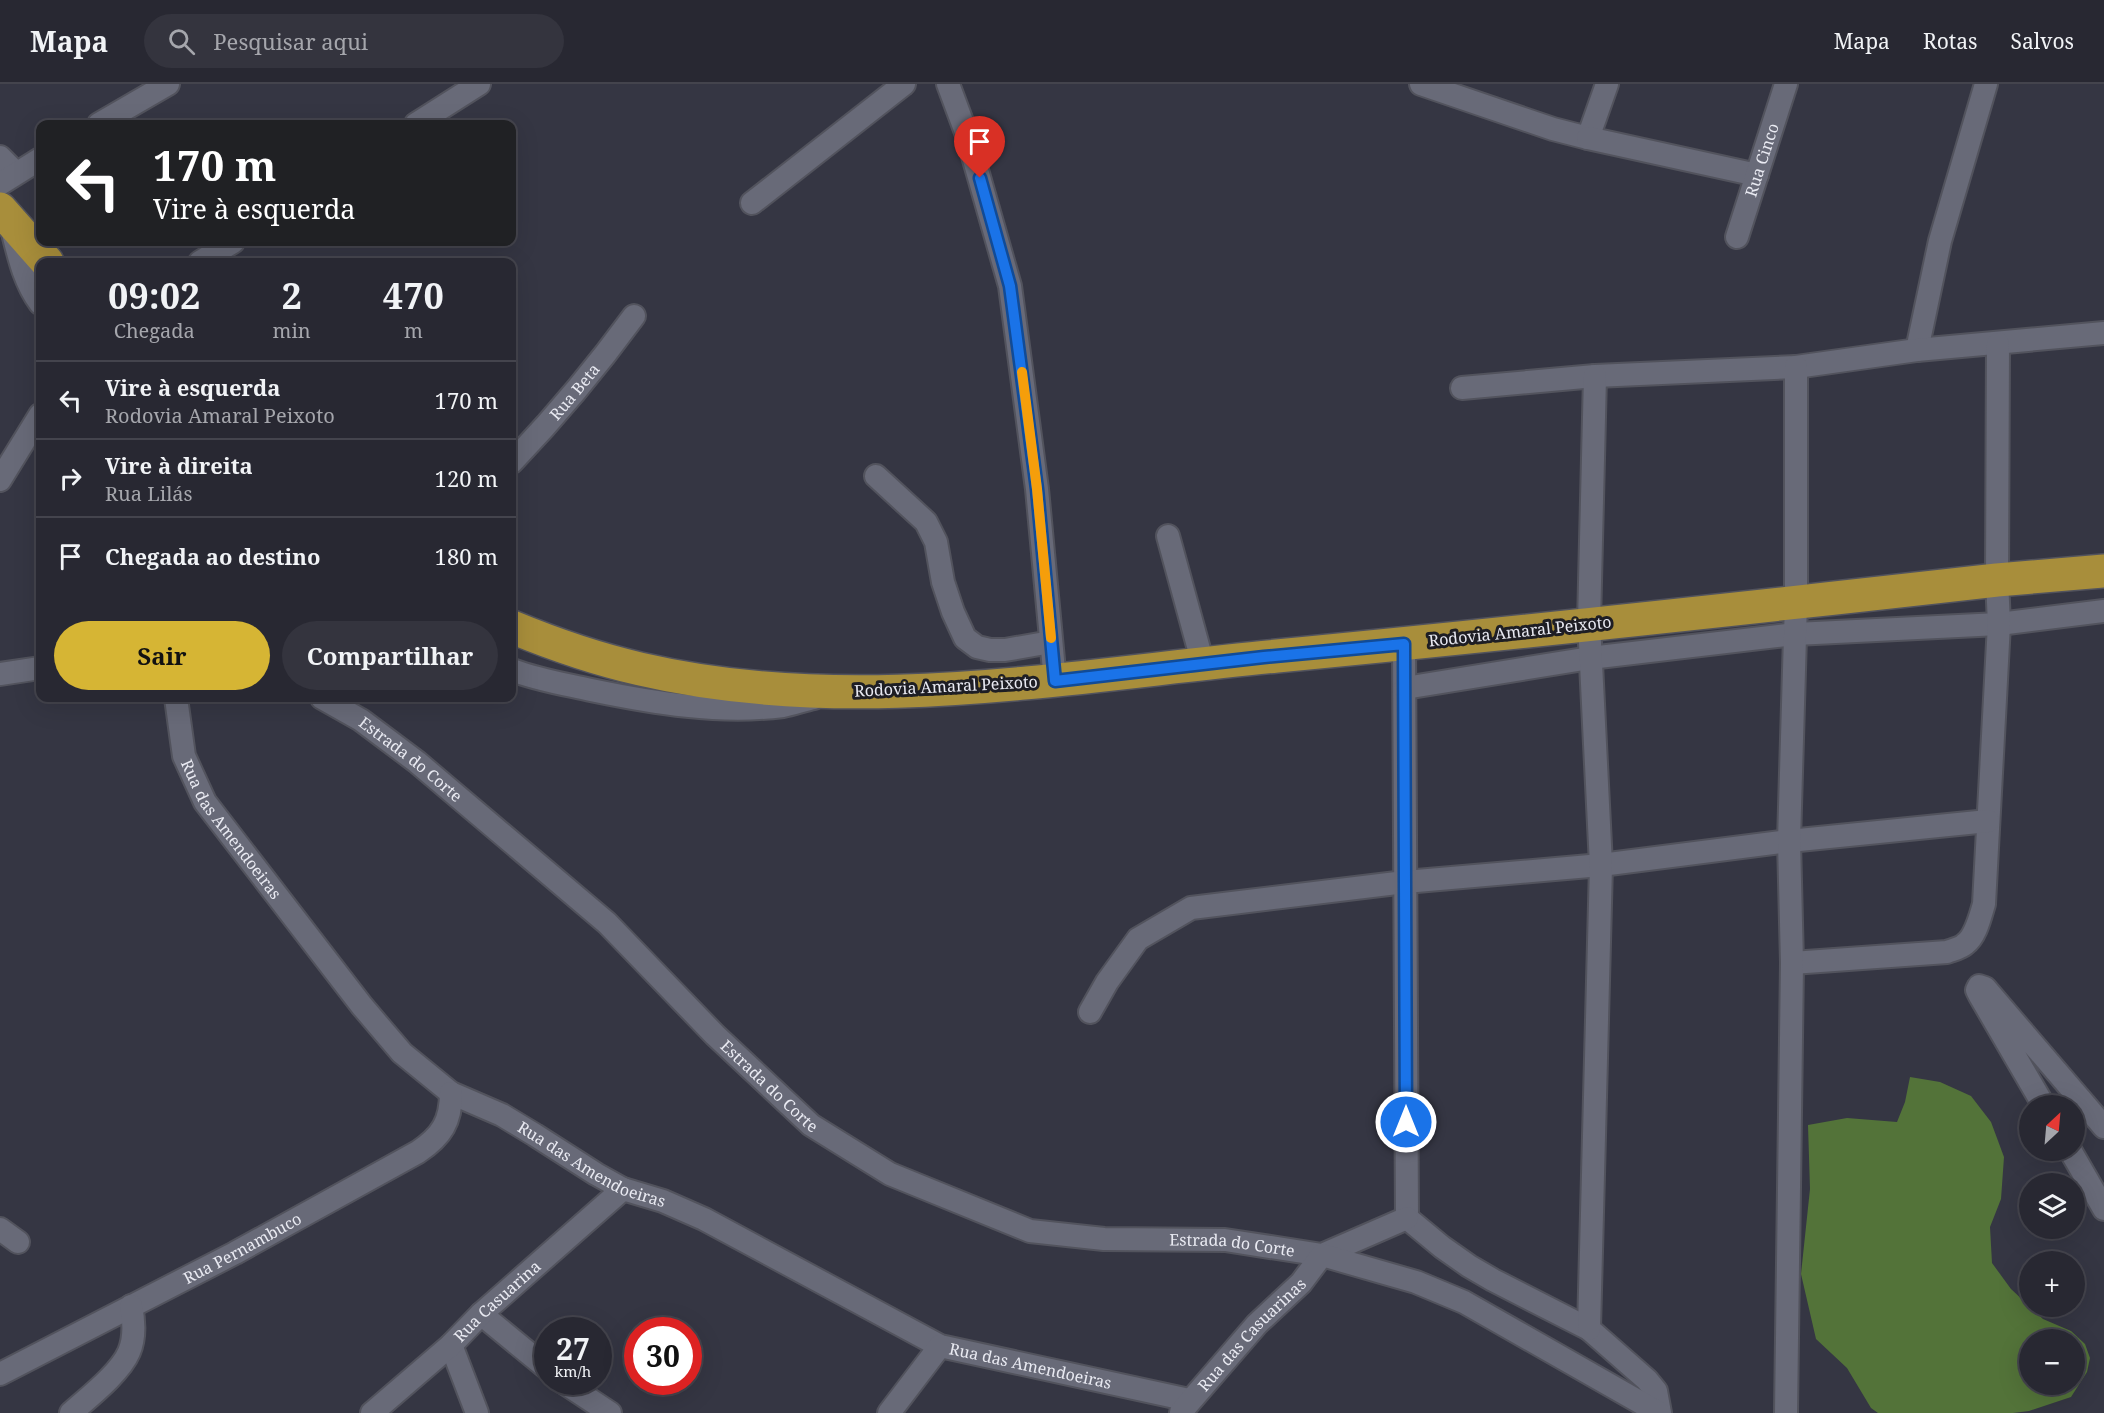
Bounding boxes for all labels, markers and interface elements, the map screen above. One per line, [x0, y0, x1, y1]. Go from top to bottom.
search box [144, 14, 564, 68]
text: Mapa [30, 22, 108, 60]
icon: search [165, 25, 198, 58]
text: Pesquisar aqui [213, 26, 368, 56]
text: Mapa [1834, 27, 1890, 55]
text: Rotas [1923, 27, 1977, 55]
text: Salvos [2010, 27, 2074, 55]
pin [954, 116, 1005, 178]
street label: Rua Cinco [1740, 120, 1784, 200]
icon: arrive [963, 125, 996, 158]
text: 170 m [153, 136, 277, 193]
icon: left [54, 144, 132, 222]
text: Vire à esquerda [153, 190, 356, 227]
text: 09:02 [108, 271, 200, 320]
text: 2 [281, 271, 302, 320]
text: 470 [383, 271, 444, 320]
text: Chegada [114, 317, 195, 344]
text: min [273, 317, 311, 344]
text: m [404, 317, 423, 344]
street label: Rua Beta [544, 359, 605, 425]
text: Vire à esquerda [105, 372, 281, 402]
icon: left [54, 384, 87, 417]
text: 170 m [435, 385, 498, 415]
text: Rodovia Amaral Peixoto [105, 402, 335, 429]
text: Vire à direita [105, 450, 253, 480]
icon: right [54, 462, 87, 495]
text: 120 m [435, 463, 498, 493]
text: Rua Lilás [105, 480, 193, 507]
icon: arrive [54, 540, 87, 573]
text: Chegada ao destino [105, 541, 320, 571]
text: 180 m [435, 541, 498, 571]
street label: Rodovia Amaral Peixoto [1427, 610, 1613, 652]
button: Sair [54, 621, 270, 690]
button: Compartilhar [282, 621, 498, 690]
street label: Rodovia Amaral Peixoto [854, 670, 1038, 702]
street label: Estrada do Corte [355, 711, 467, 807]
street label: Rua das Amendoeiras [176, 756, 287, 904]
street label: Estrada do Corte [716, 1035, 822, 1138]
position arrow [1374, 1090, 1438, 1154]
north arrow [2019, 1095, 2085, 1161]
map controls [2019, 1095, 2085, 1395]
street label: Rua das Amendoeiras [514, 1116, 668, 1212]
button: layers [2019, 1173, 2085, 1239]
street label: Rua Pernambuco [179, 1207, 305, 1289]
street label: Estrada do Corte [1169, 1229, 1296, 1262]
button: + [2019, 1251, 2085, 1317]
street label: Rua Casuarina [449, 1255, 545, 1347]
street label: Rua das Casuarinas [1193, 1273, 1311, 1396]
speed limit sign: 30 [624, 1317, 702, 1395]
text: 27 [556, 1328, 590, 1369]
button: − [2019, 1329, 2085, 1395]
street label: Rua das Amendoeiras [947, 1337, 1114, 1394]
text: km/h [555, 1361, 591, 1381]

